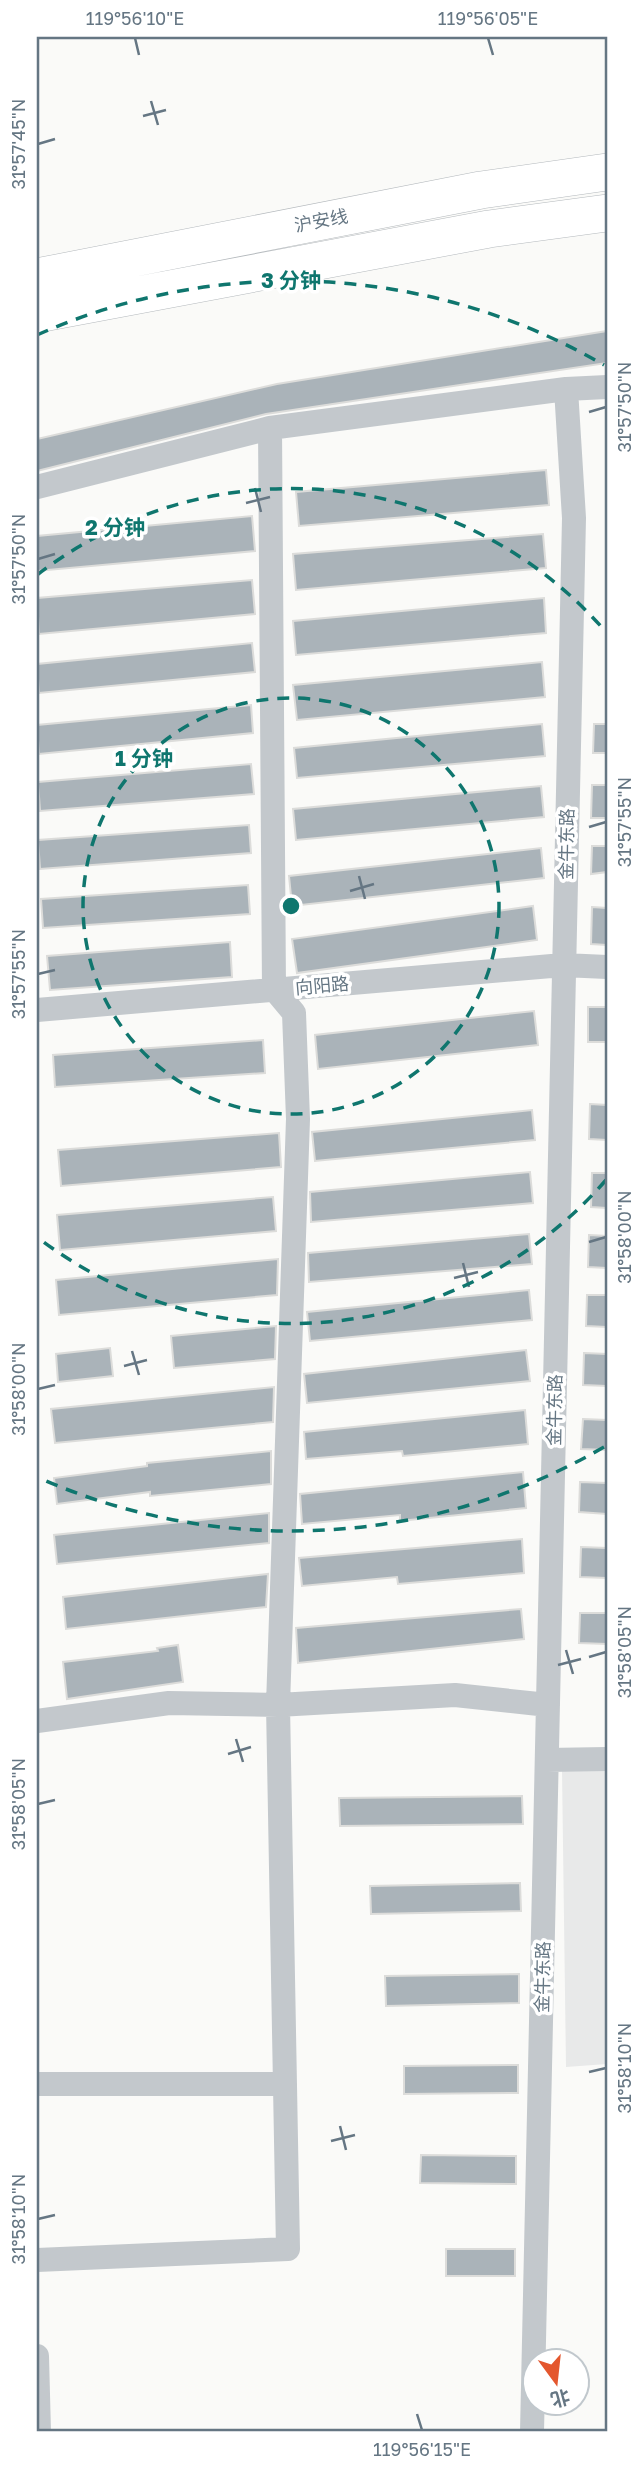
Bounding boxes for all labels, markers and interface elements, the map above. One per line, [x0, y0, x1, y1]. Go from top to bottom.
text: 119°56'10"E [86, 7, 184, 29]
text: 119°56'05"E [438, 7, 538, 29]
text: 31°57'45"N [7, 99, 29, 189]
street label: 沪安线 [292, 204, 350, 236]
text: 3 分钟 [261, 267, 321, 293]
text: 31°57'50"N [613, 361, 635, 453]
text: 31°57'50"N [7, 513, 29, 605]
text: 2 分钟 [85, 514, 145, 540]
text: 1 分钟 [115, 745, 173, 771]
text: 31°57'55"N [613, 777, 635, 867]
street label: 金牛东路 [554, 808, 578, 880]
centre of rings [279, 894, 303, 918]
text: 31°57'55"N [7, 929, 29, 1019]
street label: 向阳路 [294, 972, 350, 998]
text: 31°58'00"N [613, 1190, 635, 1284]
text: 31°58'00"N [7, 1342, 29, 1436]
street label: 金牛东路 [542, 1374, 566, 1446]
text: 31°58'05"N [613, 1606, 635, 1698]
text: 31°58'05"N [7, 1758, 29, 1850]
street label: 金牛东路 [530, 1941, 554, 2013]
text: 31°58'10"N [613, 2023, 635, 2113]
text: 31°58'10"N [7, 2174, 29, 2264]
north arrow [522, 2346, 592, 2416]
text: 北 [548, 2385, 573, 2412]
text: 119°56'15"E [373, 2438, 471, 2460]

